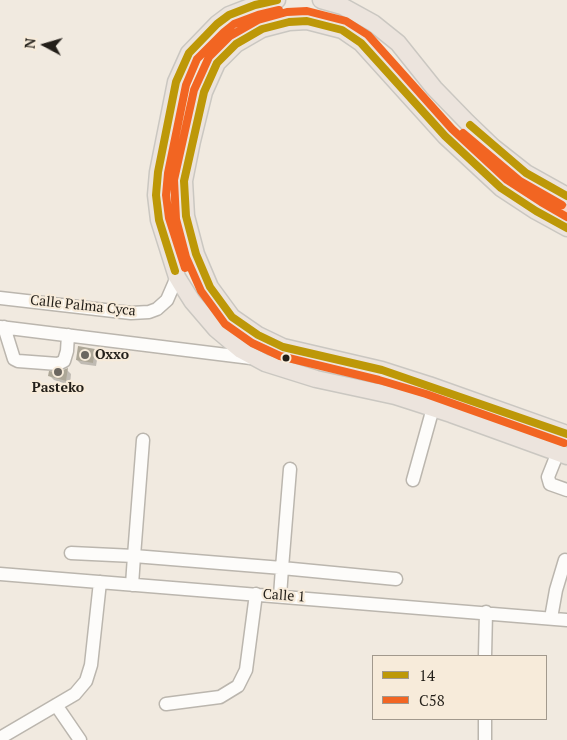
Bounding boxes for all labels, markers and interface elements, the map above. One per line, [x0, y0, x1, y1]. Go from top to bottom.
north arrow [20, 20, 70, 70]
text: N [20, 37, 40, 50]
street label: Calle Palma Cyca [29, 292, 137, 320]
place label: Oxxo [95, 347, 129, 363]
marker: Oxxo [79, 349, 91, 361]
unlabelled marker [281, 353, 291, 363]
marker: Pasteko [52, 366, 64, 378]
place label: Pasteko [32, 380, 84, 396]
street label: Calle 1 [262, 586, 306, 606]
legend [372, 655, 547, 720]
text: 14 [419, 665, 435, 685]
text: C58 [419, 690, 445, 710]

